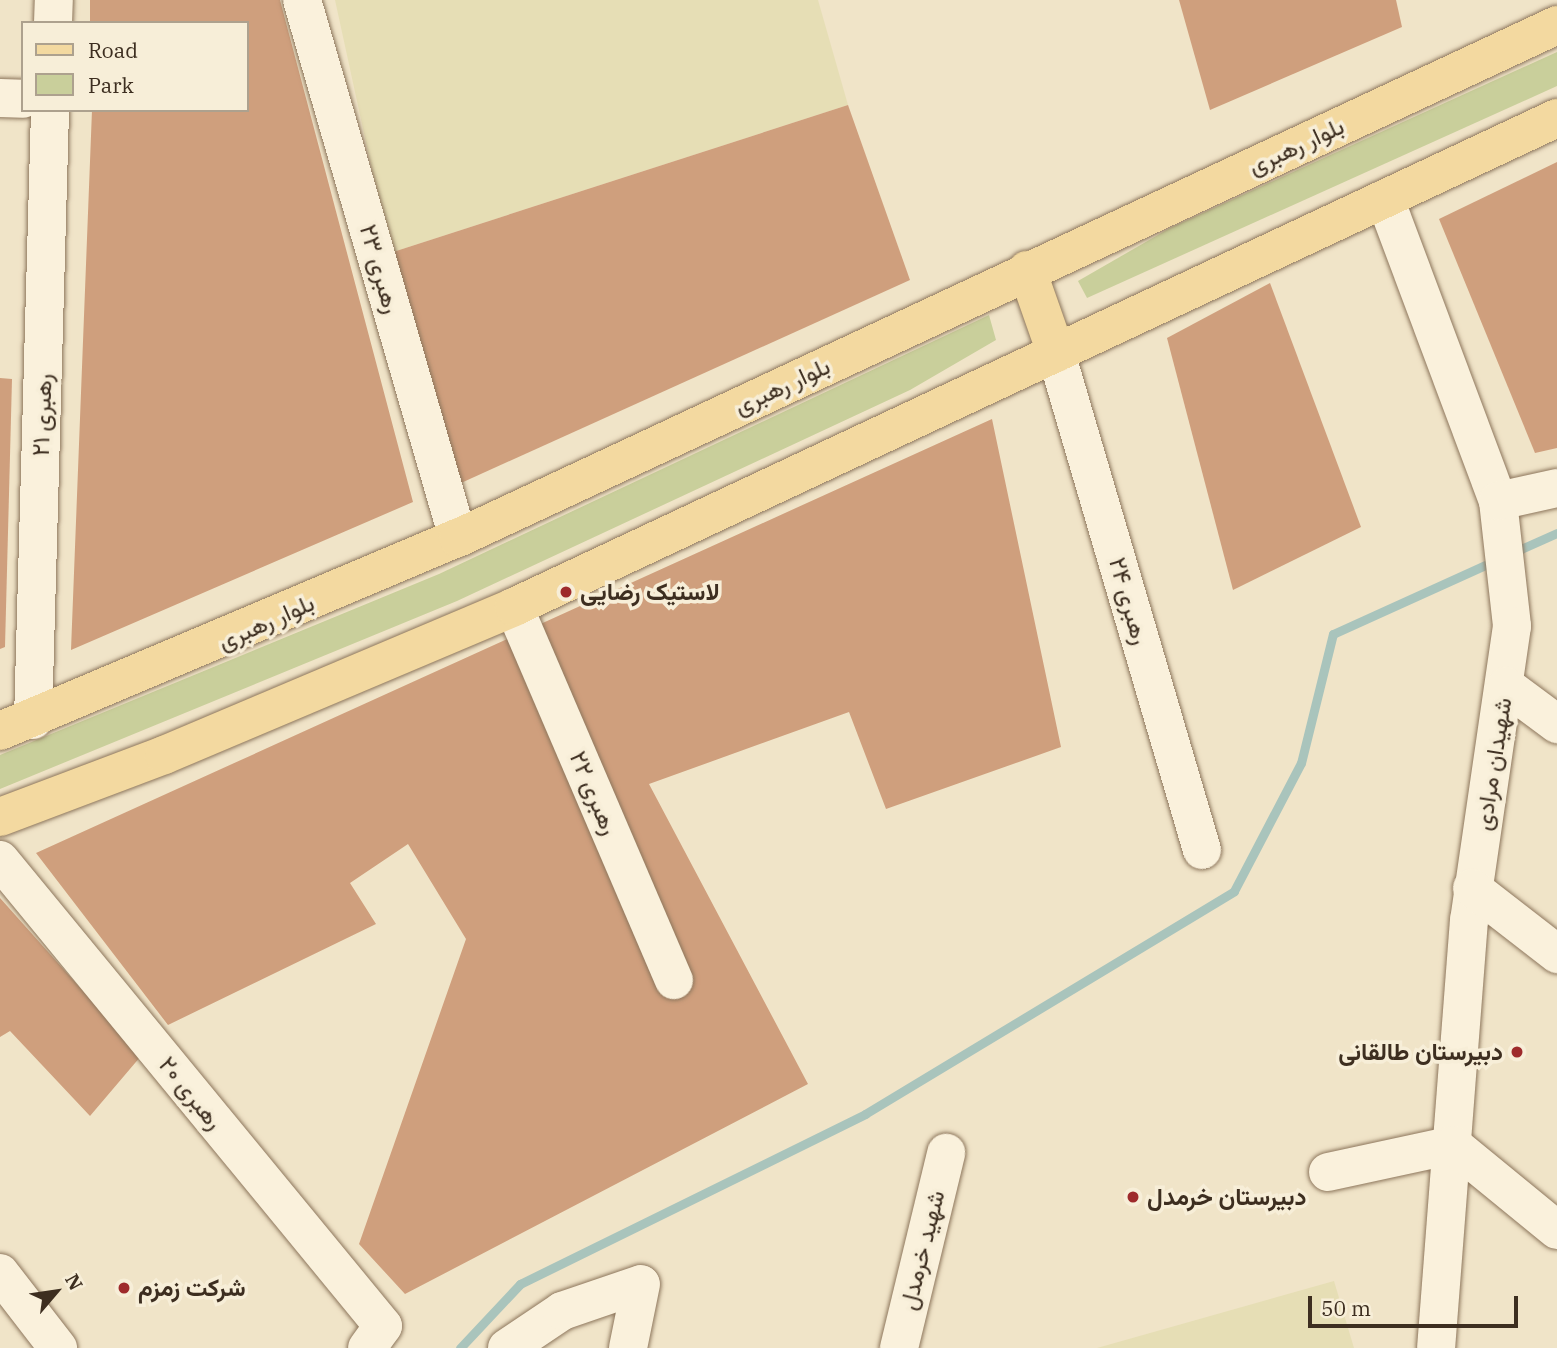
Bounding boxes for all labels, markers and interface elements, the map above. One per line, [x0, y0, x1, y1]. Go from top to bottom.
legend [21, 21, 248, 112]
text: Road [88, 36, 138, 64]
text: Park [88, 71, 134, 99]
street label: بلوار رهبری [1244, 111, 1348, 181]
street label: رهبری ۲۳ [354, 221, 406, 317]
street label: بلوار رهبری [730, 351, 834, 421]
street label: رهبری ۲۱ [26, 373, 58, 457]
street label: رهبری ۲۴ [1103, 554, 1155, 648]
place label: لاستیک رضایی [580, 578, 720, 606]
marker: لاستیک رضایی [558, 584, 574, 600]
street label: بلوار رهبری [213, 588, 319, 656]
street label: شهیدان مرادی [1468, 696, 1518, 832]
street label: رهبری ۲۲ [564, 747, 624, 839]
place label: دبیرستان طالقانی [1338, 1038, 1503, 1066]
marker: دبیرستان طالقانی [1509, 1044, 1525, 1060]
street label: رهبری ۲۰ [153, 1051, 229, 1135]
place label: دبیرستان خرمدل [1147, 1183, 1307, 1211]
street label: شهید خرمدل [893, 1187, 951, 1313]
marker: دبیرستان خرمدل [1125, 1189, 1141, 1205]
north arrow [21, 1257, 91, 1327]
text: N [60, 1269, 89, 1294]
place label: شرکت زمزم [138, 1274, 246, 1302]
marker: شرکت زمزم [116, 1280, 132, 1296]
scale bar [1312, 1282, 1522, 1326]
text: 50 m [1321, 1294, 1371, 1322]

